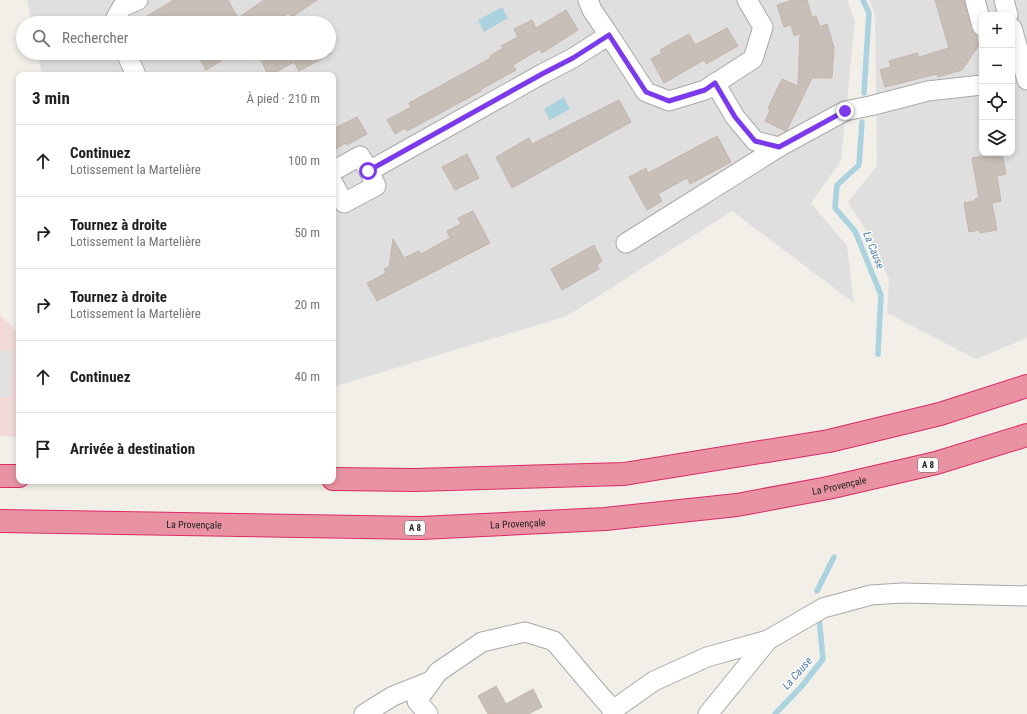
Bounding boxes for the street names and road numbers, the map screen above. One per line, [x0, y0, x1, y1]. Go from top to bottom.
road number: A 8 [918, 458, 938, 472]
street label: La Provençale [811, 474, 868, 497]
street label: La Provençale [490, 517, 546, 531]
street label: La Provençale [166, 519, 222, 531]
road number: A 8 [405, 521, 425, 535]

